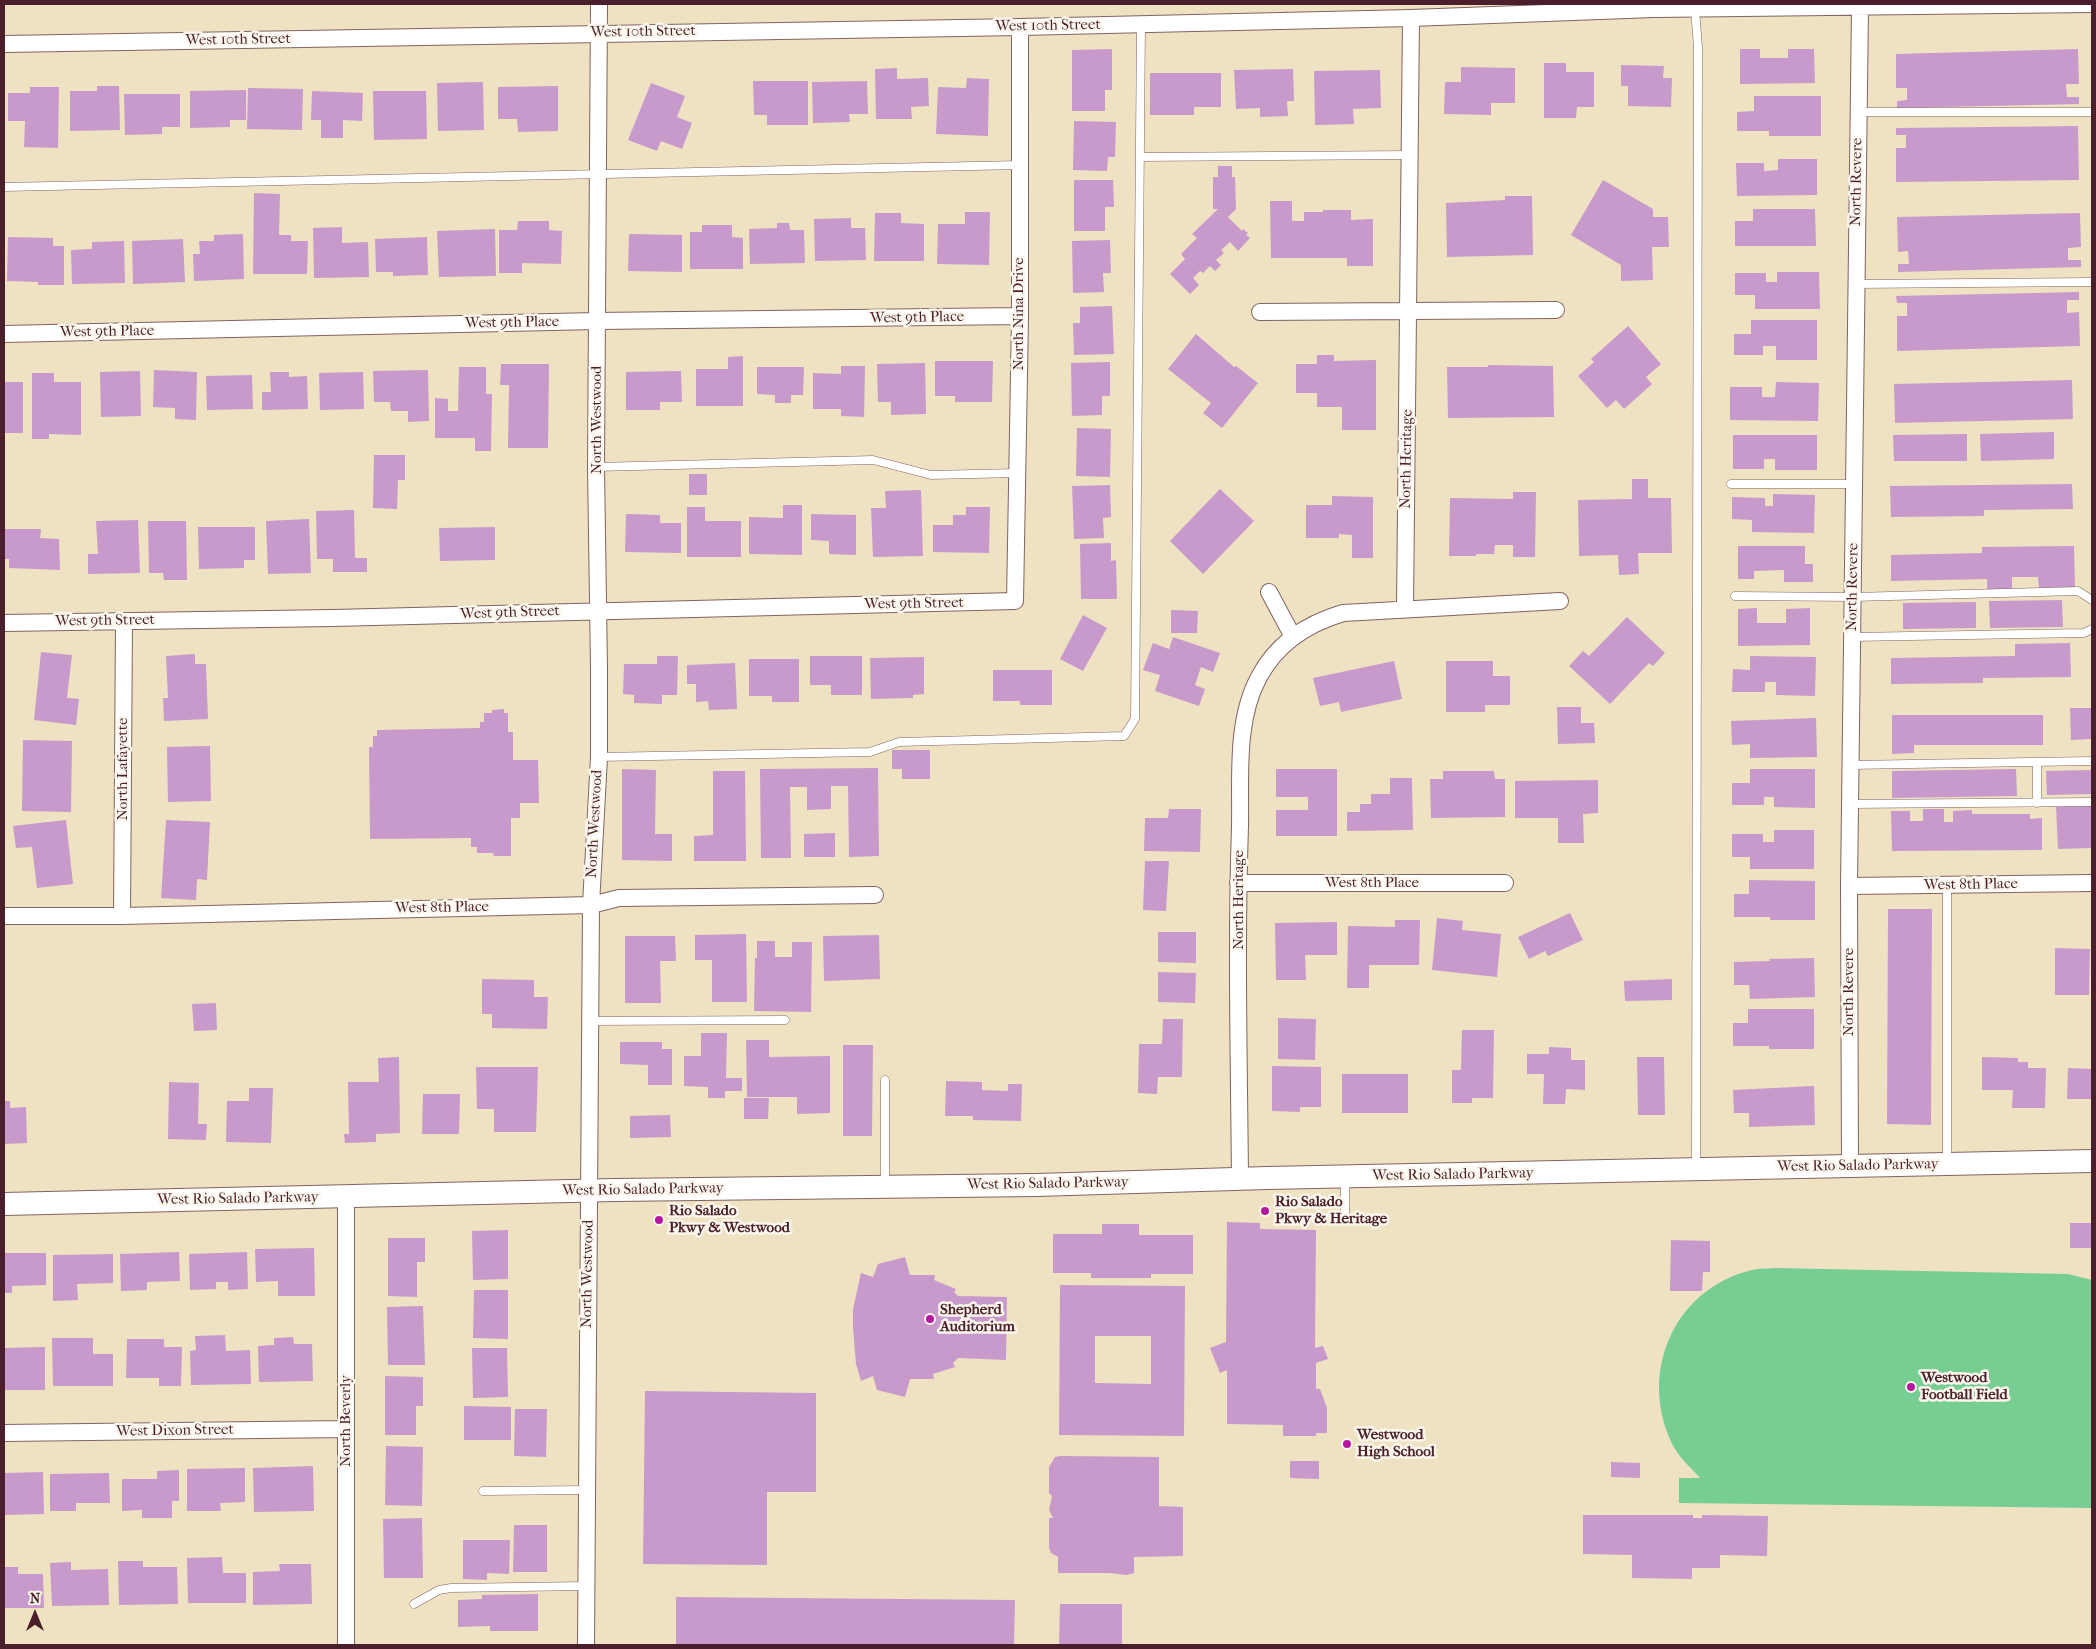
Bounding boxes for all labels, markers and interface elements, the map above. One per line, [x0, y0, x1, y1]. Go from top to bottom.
street label: West 10th Street [995, 16, 1101, 36]
street label: West 10th Street [590, 22, 696, 42]
street label: West 10th Street [185, 30, 291, 50]
street label: North Revere [1847, 138, 1867, 226]
street label: North Nina Drive [1010, 257, 1028, 371]
street label: West 9th Place [870, 308, 964, 328]
street label: West 9th Place [465, 313, 559, 333]
street label: West 9th Place [60, 322, 154, 342]
street label: North Westwood [588, 366, 606, 474]
street label: North Heritage [1397, 409, 1417, 509]
street label: North Revere [1843, 543, 1863, 631]
street label: West 9th Street [864, 594, 964, 614]
street label: West 9th Street [460, 602, 560, 624]
street label: West 9th Street [55, 611, 155, 631]
street label: North Lafayette [114, 718, 132, 820]
street label: North Westwood [583, 769, 607, 879]
street label: North Heritage [1230, 850, 1248, 950]
street label: West 8th Place [1325, 874, 1419, 892]
street label: West 8th Place [1924, 875, 2018, 895]
street label: West 8th Place [395, 898, 489, 918]
street label: North Revere [1840, 948, 1858, 1036]
street label: West Rio Salado Parkway [1777, 1156, 1939, 1176]
street label: West Rio Salado Parkway [1372, 1165, 1534, 1185]
street label: West Rio Salado Parkway [967, 1174, 1129, 1194]
street label: West Rio Salado Parkway [562, 1180, 724, 1200]
street label: West Rio Salado Parkway [157, 1189, 319, 1209]
place label: Rio Salado Pkwy & Heritage [1275, 1193, 1387, 1228]
place label: Rio Salado Pkwy & Westwood [669, 1202, 790, 1237]
marker: Rio Salado Pkwy & Heritage [1259, 1205, 1271, 1217]
marker: Rio Salado Pkwy & Westwood [653, 1214, 665, 1226]
street label: North Westwood [578, 1220, 598, 1328]
place label: Shepherd Auditorium [940, 1301, 1015, 1336]
marker: Shepherd Auditorium [924, 1313, 936, 1325]
place label: Westwood Football Field [1921, 1369, 2008, 1404]
street label: North Beverly [337, 1375, 355, 1467]
marker: Westwood Football Field [1905, 1381, 1917, 1393]
street label: West Dixon Street [116, 1421, 234, 1441]
place label: Westwood High School [1357, 1426, 1435, 1461]
marker: Westwood High School [1341, 1438, 1353, 1450]
north arrow [10, 1589, 60, 1639]
text: N [30, 1590, 40, 1607]

